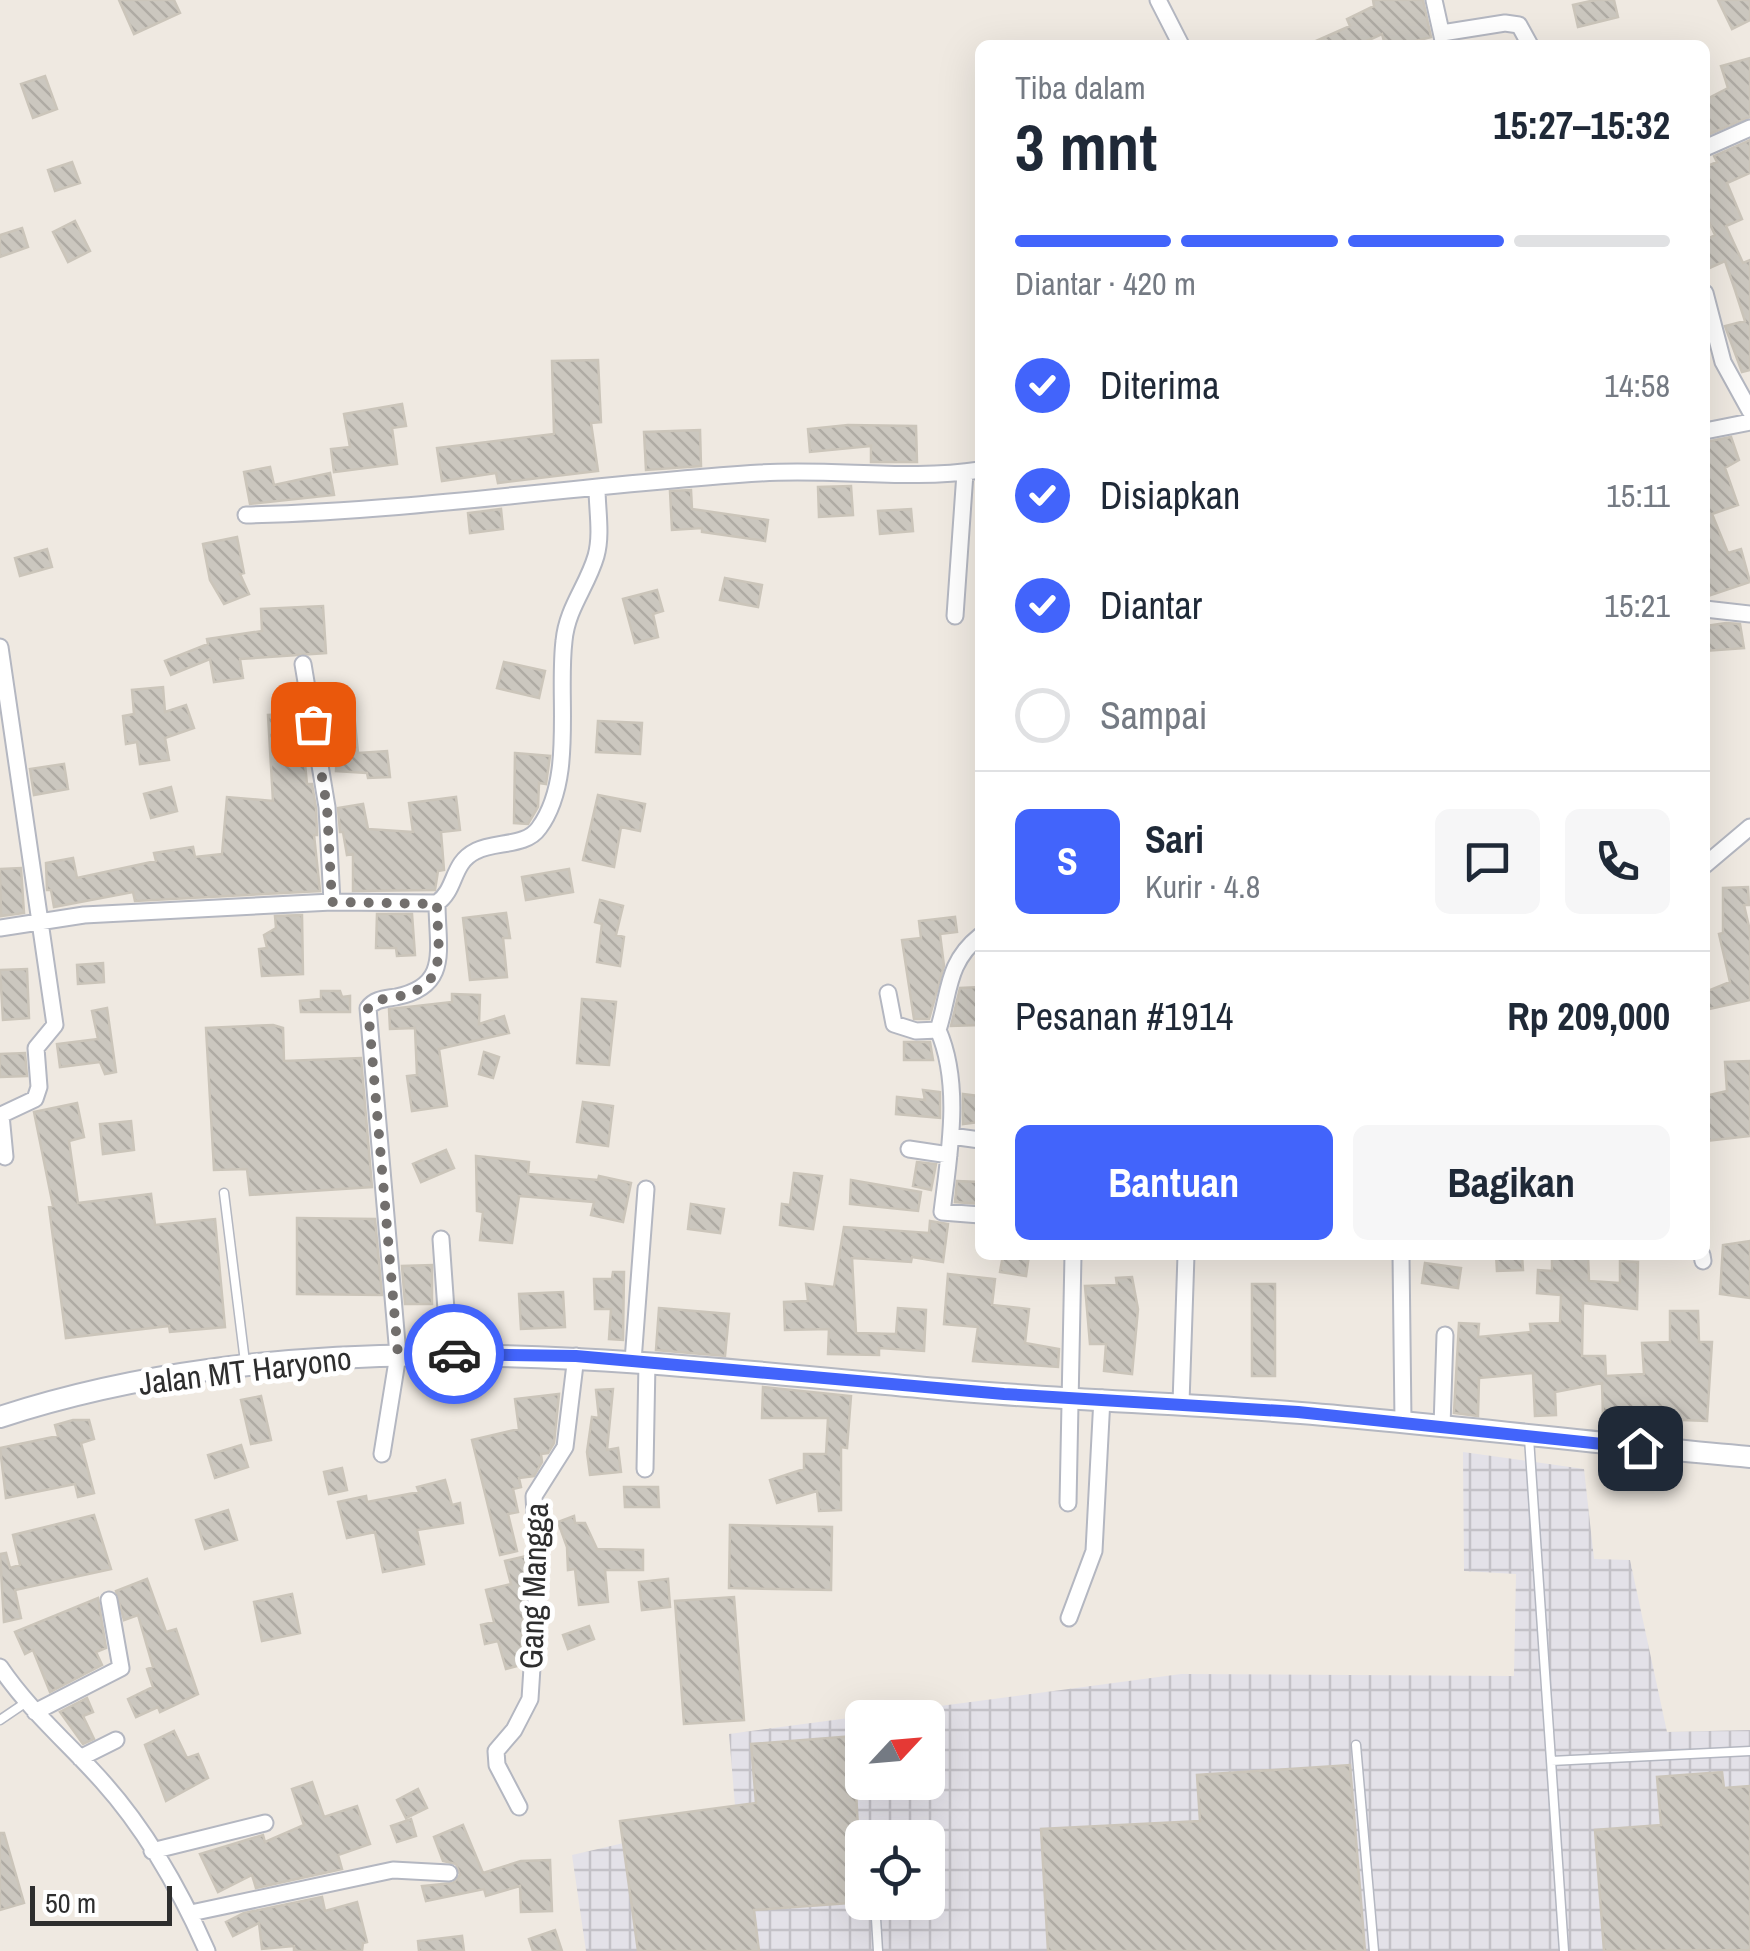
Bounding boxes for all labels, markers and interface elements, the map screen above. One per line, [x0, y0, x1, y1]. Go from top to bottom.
text: Tiba dalam [1015, 66, 1146, 109]
text: 15:27–15:32 [1493, 100, 1670, 151]
text: 3 mnt [1015, 103, 1157, 190]
text: Diantar · 420 m [1015, 262, 1196, 305]
icon: check [1015, 358, 1070, 413]
text: Diterima [1100, 360, 1219, 411]
text: 14:58 [1604, 364, 1670, 407]
icon: check [1015, 468, 1070, 523]
text: Disiapkan [1100, 470, 1240, 521]
text: 15:11 [1606, 474, 1670, 517]
icon: check [1015, 578, 1070, 633]
text: Diantar [1100, 580, 1202, 631]
text: 15:21 [1604, 584, 1670, 627]
pin [271, 682, 356, 767]
text: Sampai [1100, 690, 1207, 741]
icon: bag [286, 697, 341, 752]
button: chat [1435, 809, 1540, 914]
button: phone [1565, 809, 1670, 914]
text: Sari [1145, 814, 1204, 865]
text: S [1057, 836, 1078, 887]
text: Kurir · 4.8 [1145, 865, 1260, 908]
text: Pesanan #1914 [1015, 991, 1233, 1042]
text: Rp 209,000 [1507, 991, 1670, 1042]
button: Bantuan [1015, 1125, 1333, 1240]
button: Bagikan [1353, 1125, 1670, 1240]
courier [404, 1304, 504, 1404]
icon: car [427, 1327, 482, 1382]
street label: Jalan MT Haryono [136, 1336, 354, 1405]
pin [1598, 1406, 1683, 1491]
icon: home [1613, 1421, 1668, 1476]
street label: Gang Mangga [509, 1502, 558, 1670]
north arrow [845, 1700, 945, 1800]
map controls [845, 1700, 945, 1920]
button: locate [845, 1820, 945, 1920]
scale bar [30, 1881, 172, 1926]
text: 50 m [45, 1884, 96, 1922]

